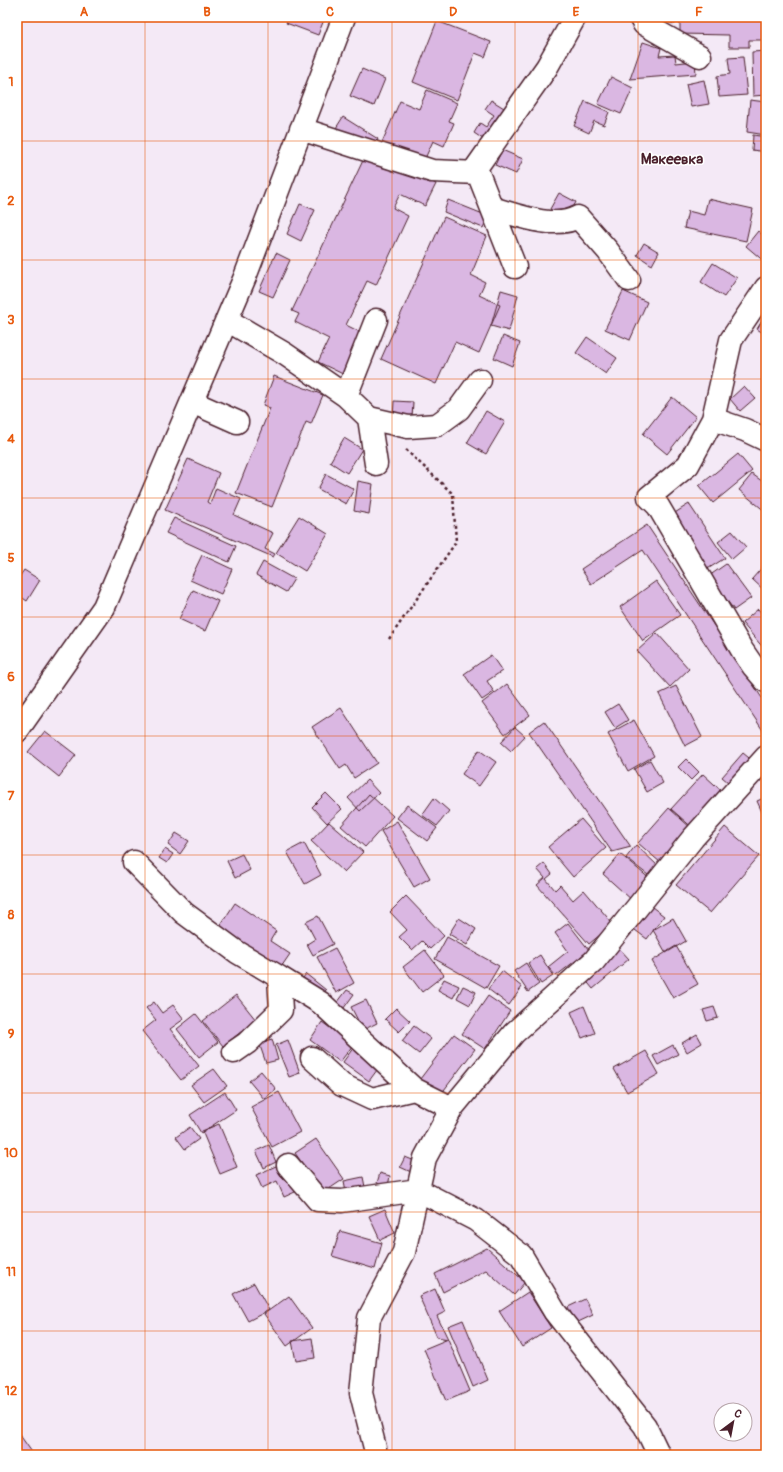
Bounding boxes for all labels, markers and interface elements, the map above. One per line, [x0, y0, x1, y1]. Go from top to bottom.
text: A [80, 4, 89, 20]
text: B [203, 4, 211, 20]
text: C [326, 4, 334, 20]
text: D [449, 4, 457, 20]
text: E [573, 4, 580, 20]
text: F [695, 4, 703, 20]
text: 1 [8, 74, 14, 90]
district label: Макеевка [641, 150, 703, 169]
text: 2 [7, 193, 15, 209]
text: 3 [7, 312, 15, 328]
text: 4 [7, 431, 15, 447]
text: 5 [7, 550, 15, 566]
text: 6 [7, 669, 15, 685]
text: 7 [8, 788, 15, 804]
text: 8 [8, 907, 15, 923]
text: 9 [8, 1026, 15, 1042]
text: 10 [4, 1145, 18, 1161]
text: 11 [6, 1264, 16, 1280]
text: 12 [5, 1383, 17, 1399]
north arrow [713, 1402, 753, 1442]
text: С [732, 1407, 745, 1421]

